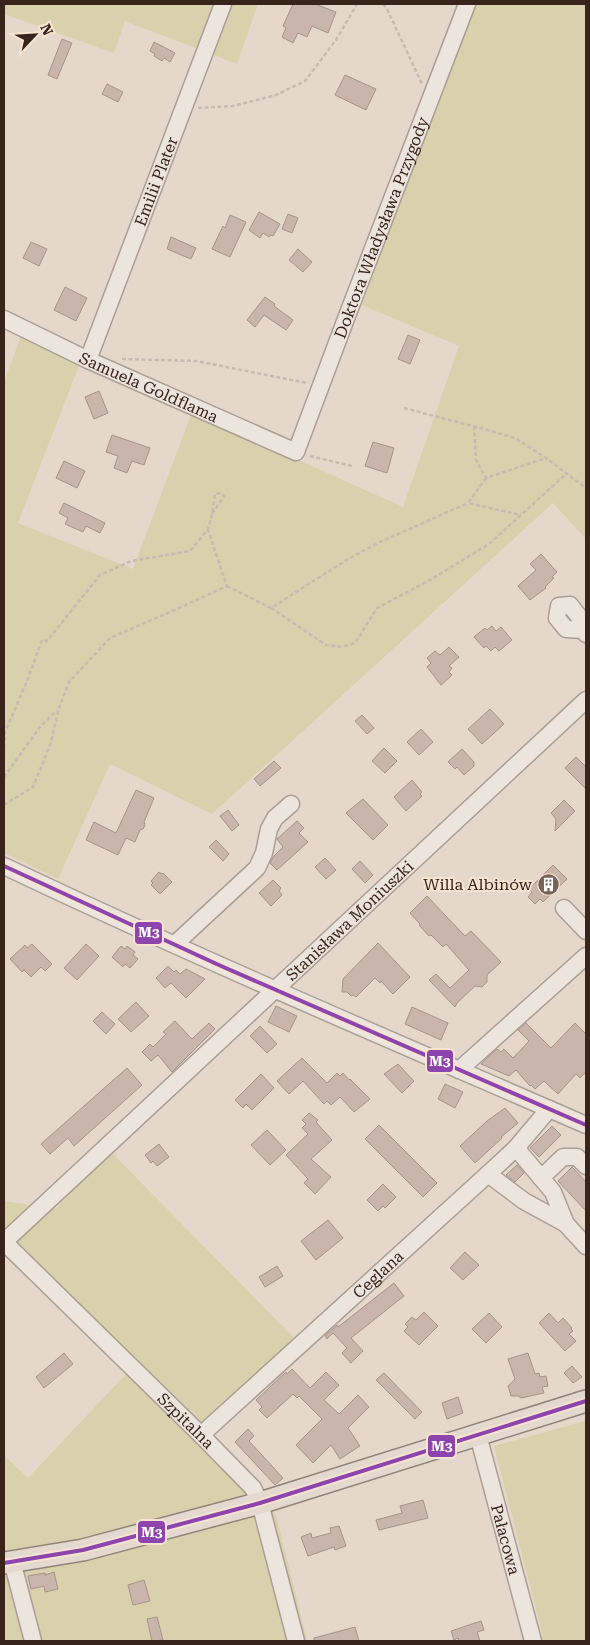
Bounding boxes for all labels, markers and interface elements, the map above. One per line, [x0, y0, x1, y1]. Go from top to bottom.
north arrow [10, 10, 60, 60]
text: N [37, 21, 56, 38]
street label: Doktora Władysława Przygody [330, 114, 432, 341]
street label: Emilii Plater [130, 134, 181, 229]
street label: Samuela Goldflama [76, 348, 222, 426]
street label: Stanisława Moniuszki [282, 856, 417, 984]
building icon: Willa Albinów [536, 872, 560, 896]
place label: Willa Albinów [423, 875, 533, 894]
line badge: M3 [134, 921, 163, 945]
text: M3 [138, 924, 160, 940]
line badge: M3 [426, 1049, 454, 1073]
text: M3 [429, 1053, 451, 1069]
street label: Ceglana [348, 1246, 407, 1302]
street label: Szpitalna [154, 1389, 219, 1453]
line badge: M3 [427, 1434, 456, 1458]
text: M3 [431, 1438, 453, 1454]
street label: Pałacowa [487, 1502, 524, 1577]
line badge: M3 [137, 1520, 166, 1544]
text: M3 [141, 1524, 163, 1540]

